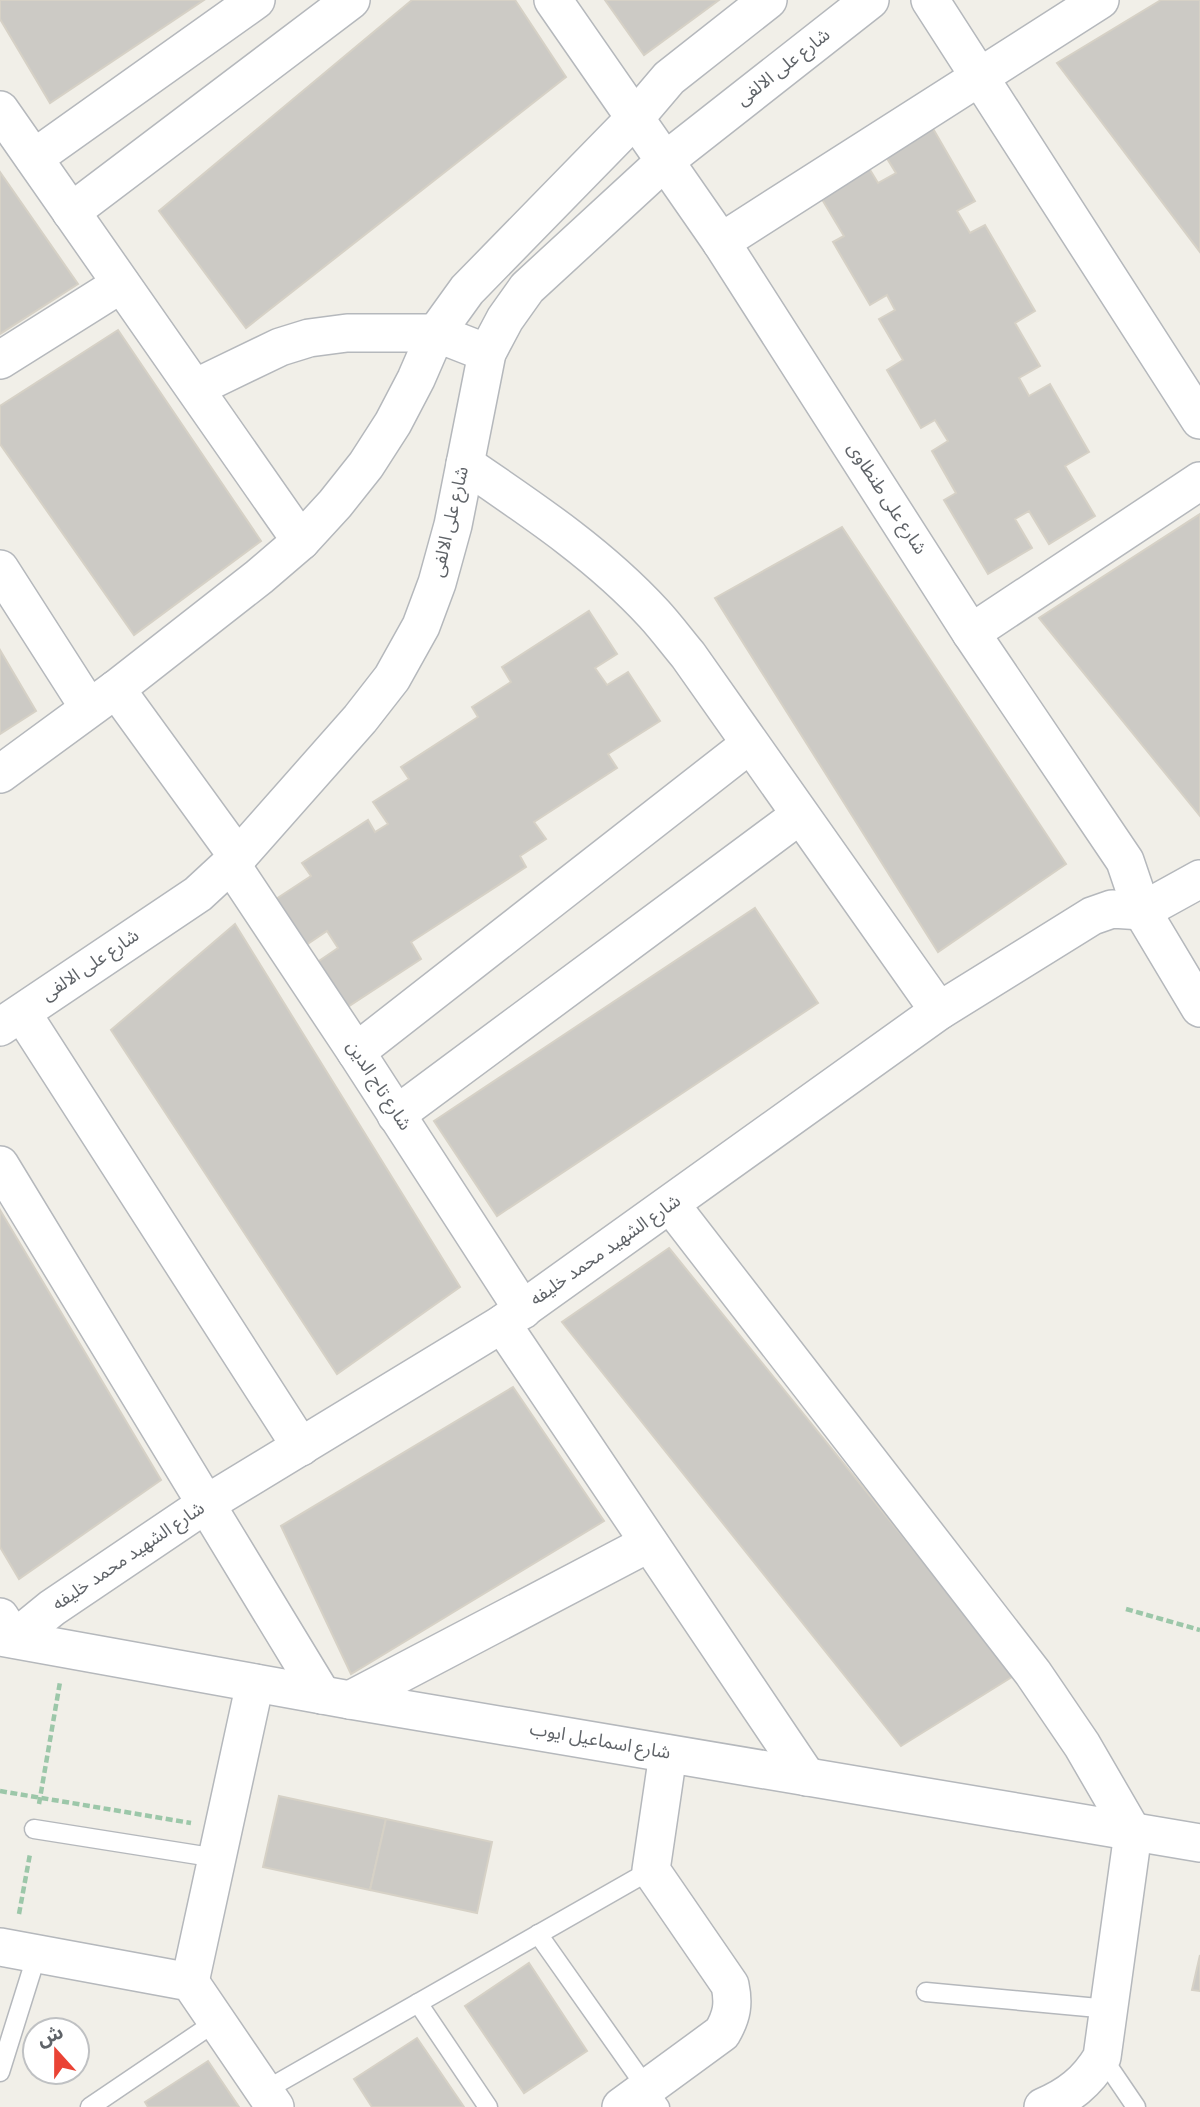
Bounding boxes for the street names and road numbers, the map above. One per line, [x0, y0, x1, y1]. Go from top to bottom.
street label: شارع على الالفى [732, 24, 836, 113]
street label: شارع على طنطاوى [840, 438, 931, 560]
street label: شارع على الالفى [427, 464, 476, 580]
street label: شارع على الالفى [38, 925, 145, 1008]
street label: شارع تاج الدين [340, 1037, 416, 1136]
street label: شارع الشهيد محمد خليفه [526, 1190, 686, 1312]
street label: شارع الشهيد محمد خليفه [48, 1497, 210, 1617]
street label: شارع اسماعيل ايوب [528, 1718, 672, 1767]

